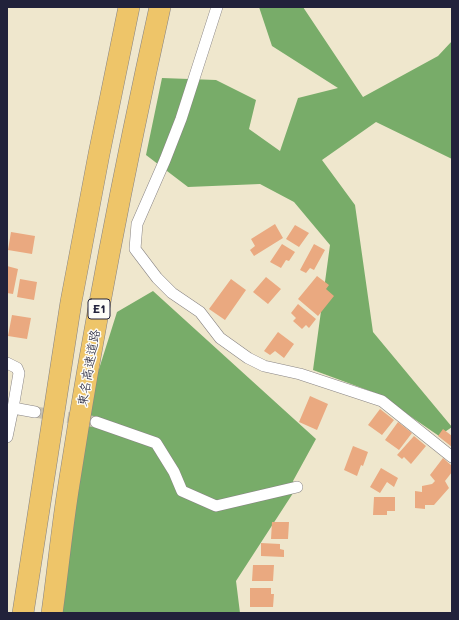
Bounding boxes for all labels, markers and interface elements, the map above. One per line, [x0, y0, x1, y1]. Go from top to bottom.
road number: E1 [88, 299, 110, 319]
street label: 東名高速道路 [75, 328, 103, 408]

